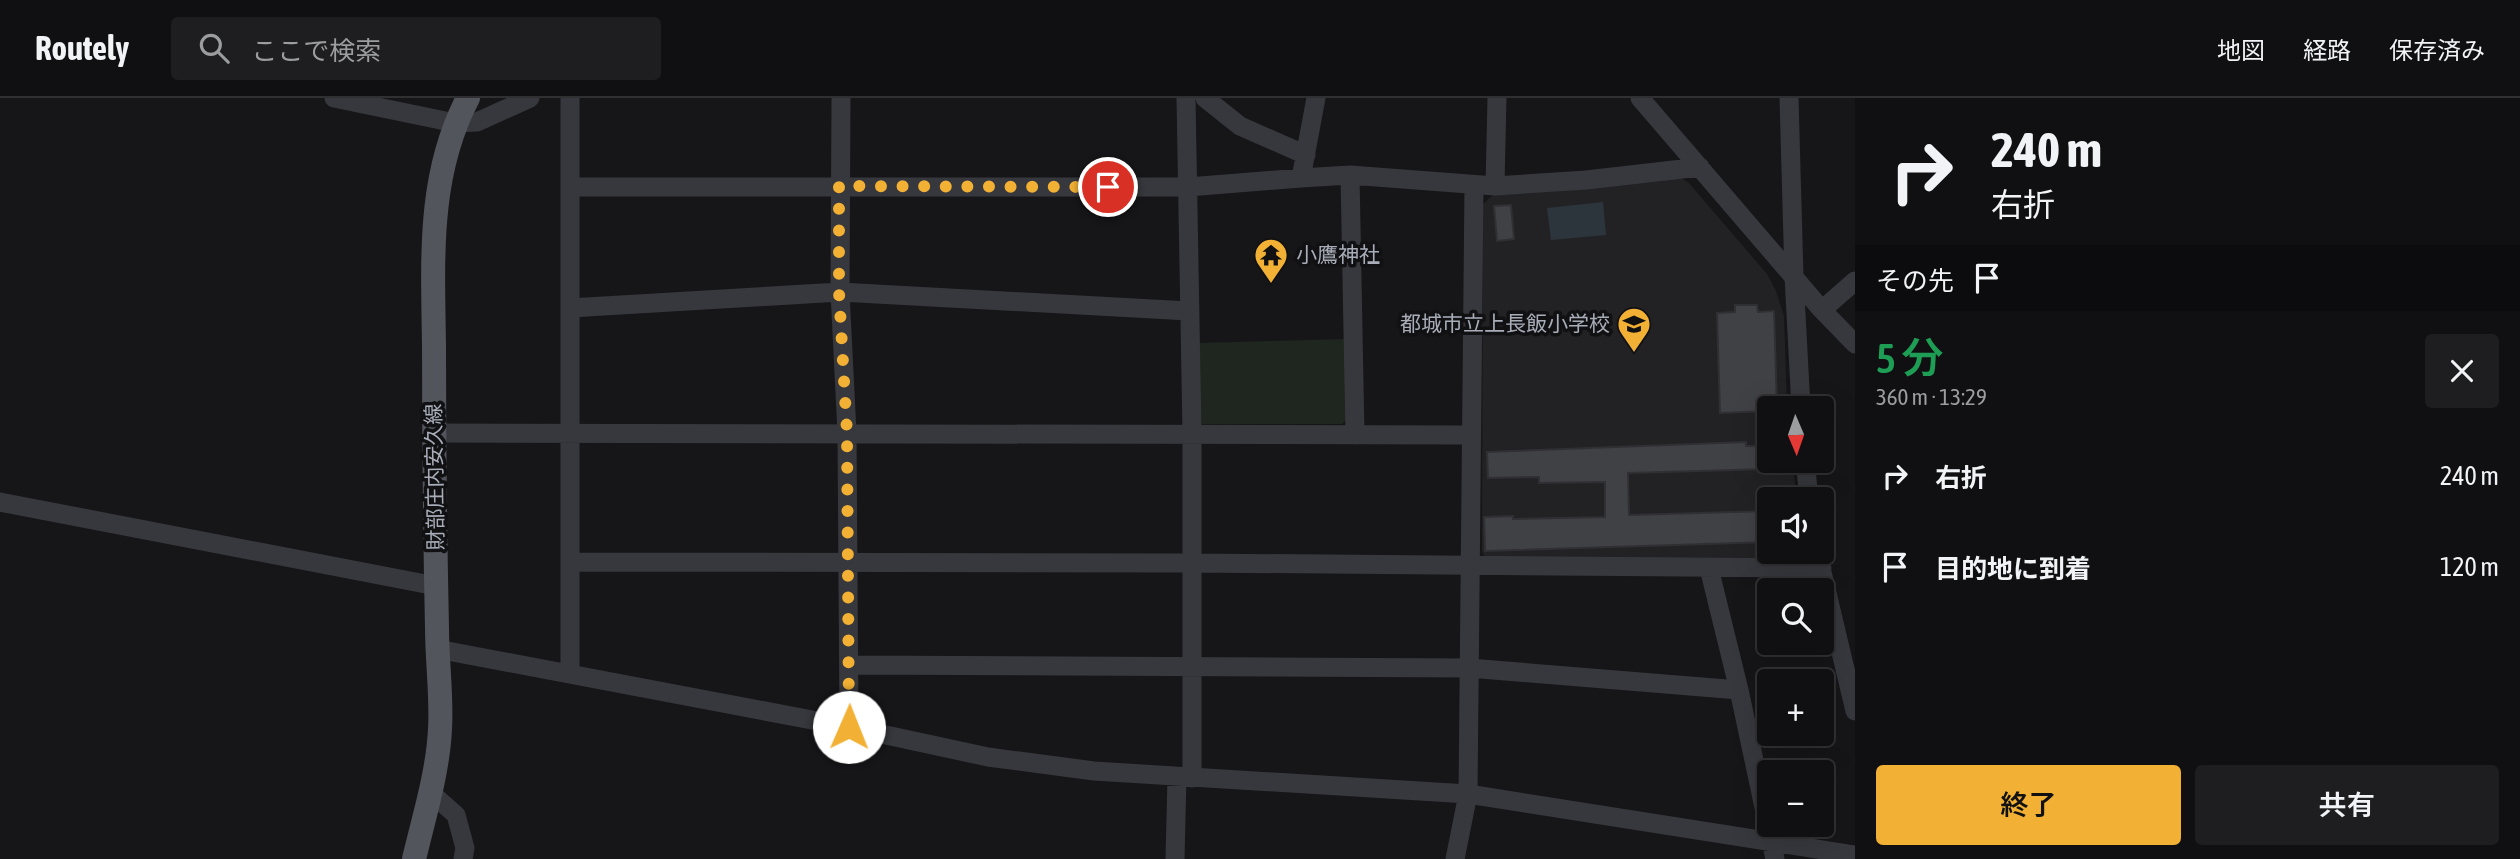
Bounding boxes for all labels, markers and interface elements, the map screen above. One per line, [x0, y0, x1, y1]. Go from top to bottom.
search box [171, 17, 661, 80]
text: Routely [35, 29, 129, 67]
icon: search [195, 29, 233, 67]
text: ここで検索 [251, 36, 381, 66]
text: 地図 [2217, 37, 2265, 64]
text: 経路 [2303, 37, 2351, 64]
text: 保存済み [2389, 37, 2485, 64]
text: 240 m [1991, 121, 2102, 177]
icon: right [1876, 126, 1967, 217]
pin [1078, 157, 1138, 217]
icon: arrive [1089, 168, 1127, 206]
text: 右折 [1991, 186, 2055, 223]
temple icon: 小鷹神社 [1252, 236, 1290, 285]
place label: 小鷹神社 [1296, 242, 1380, 266]
icon: arrive [1968, 259, 2006, 297]
text: その先 [1876, 266, 1954, 296]
school or university icon: 都城市立上長飯小学校 [1615, 305, 1653, 354]
place label: 都城市立上長飯小学校 [1400, 311, 1610, 335]
text: 5 分 [1876, 334, 1944, 382]
button: close [2425, 334, 2499, 408]
text: 360 m · 13:29 [1876, 384, 1987, 410]
north arrow [1757, 396, 1834, 472]
map controls [1757, 396, 1834, 837]
street label: 財部庄内安久線 [421, 403, 447, 551]
icon: right [1876, 457, 1914, 495]
text: 240 m [2440, 461, 2499, 491]
text: 右折 [1935, 463, 1987, 493]
button: sound [1757, 487, 1834, 564]
icon: arrive [1876, 548, 1914, 586]
text: 120 m [2440, 552, 2499, 582]
text: 目的地に到着 [1935, 554, 2091, 584]
button: search [1757, 578, 1834, 655]
button: + [1757, 669, 1834, 746]
position arrow [812, 690, 886, 764]
button: − [1757, 760, 1834, 837]
button: 終了 [1876, 765, 2181, 845]
button: 共有 [2195, 765, 2499, 845]

